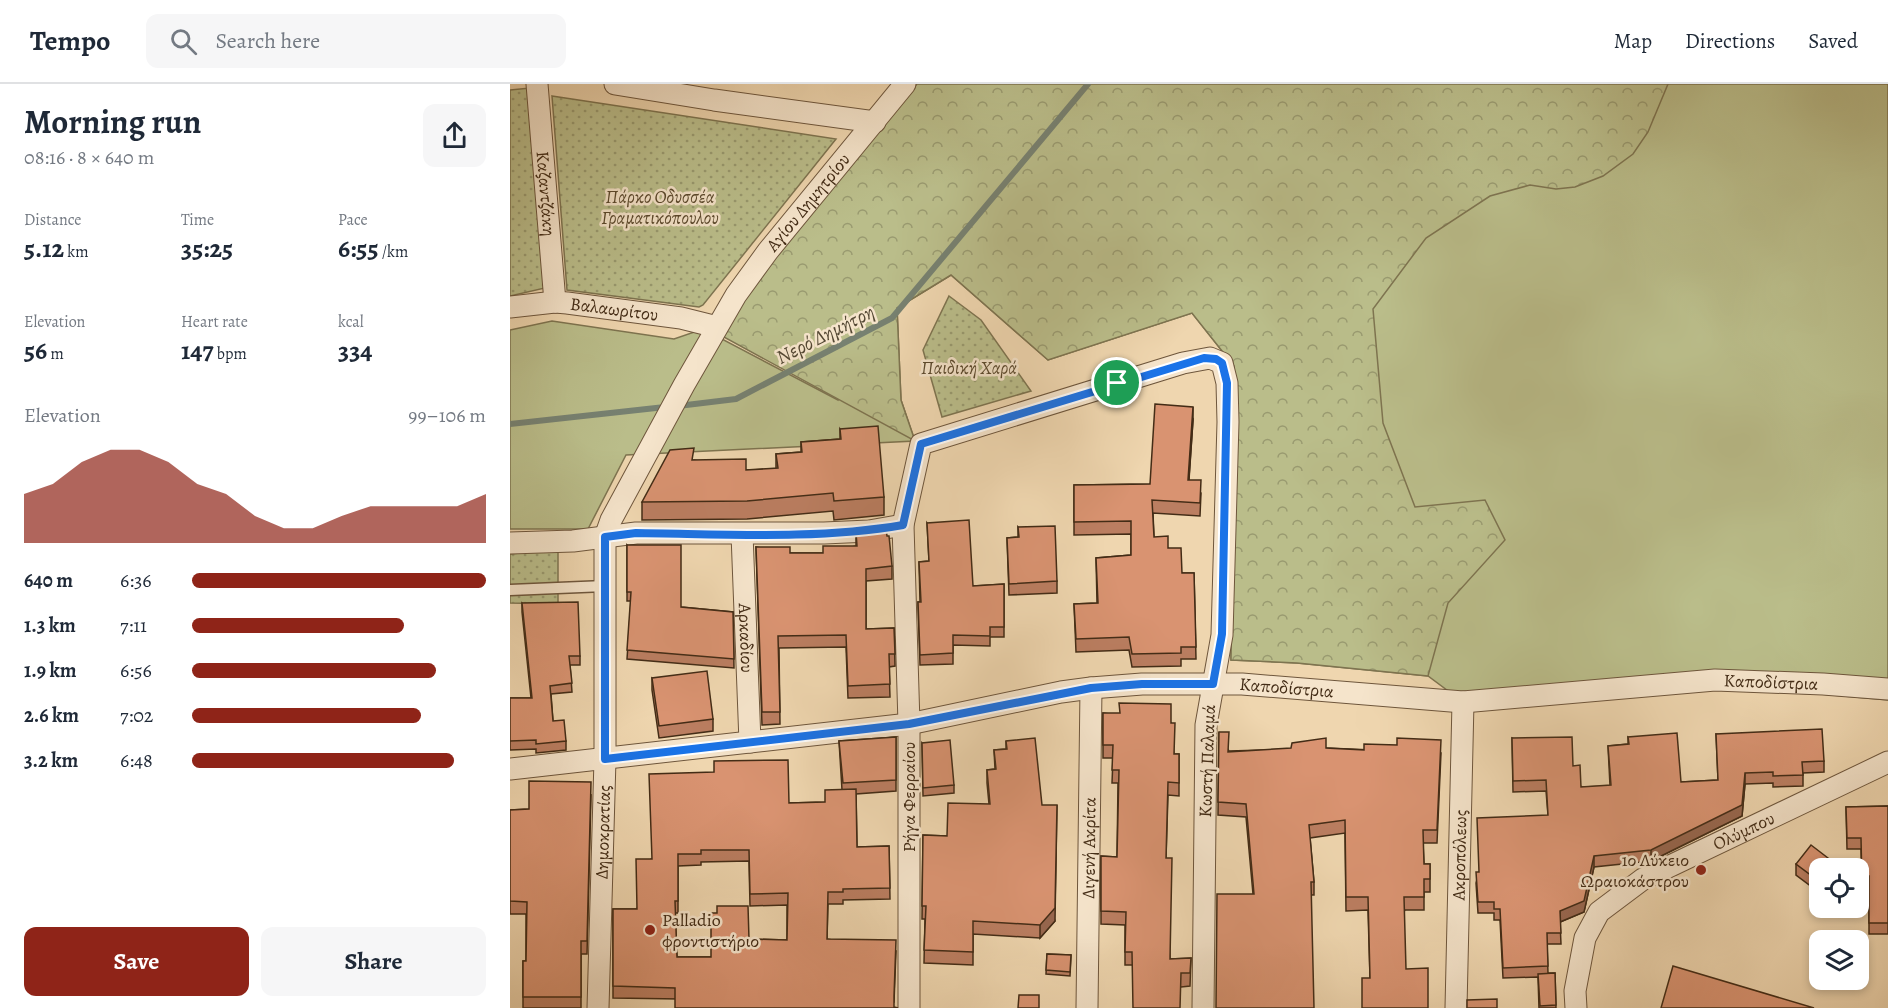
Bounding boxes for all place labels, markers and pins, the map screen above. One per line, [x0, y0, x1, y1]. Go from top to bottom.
pin [1091, 357, 1142, 408]
place label: 1ο Λύκειο Ωραιοκάστρου [1580, 848, 1689, 893]
marker: 1ο Λύκειο Ωραιοκάστρου [1694, 863, 1708, 877]
place label: Palladio φροντιστήριο [662, 908, 759, 953]
marker: Palladio φροντιστήριο [643, 923, 657, 937]

